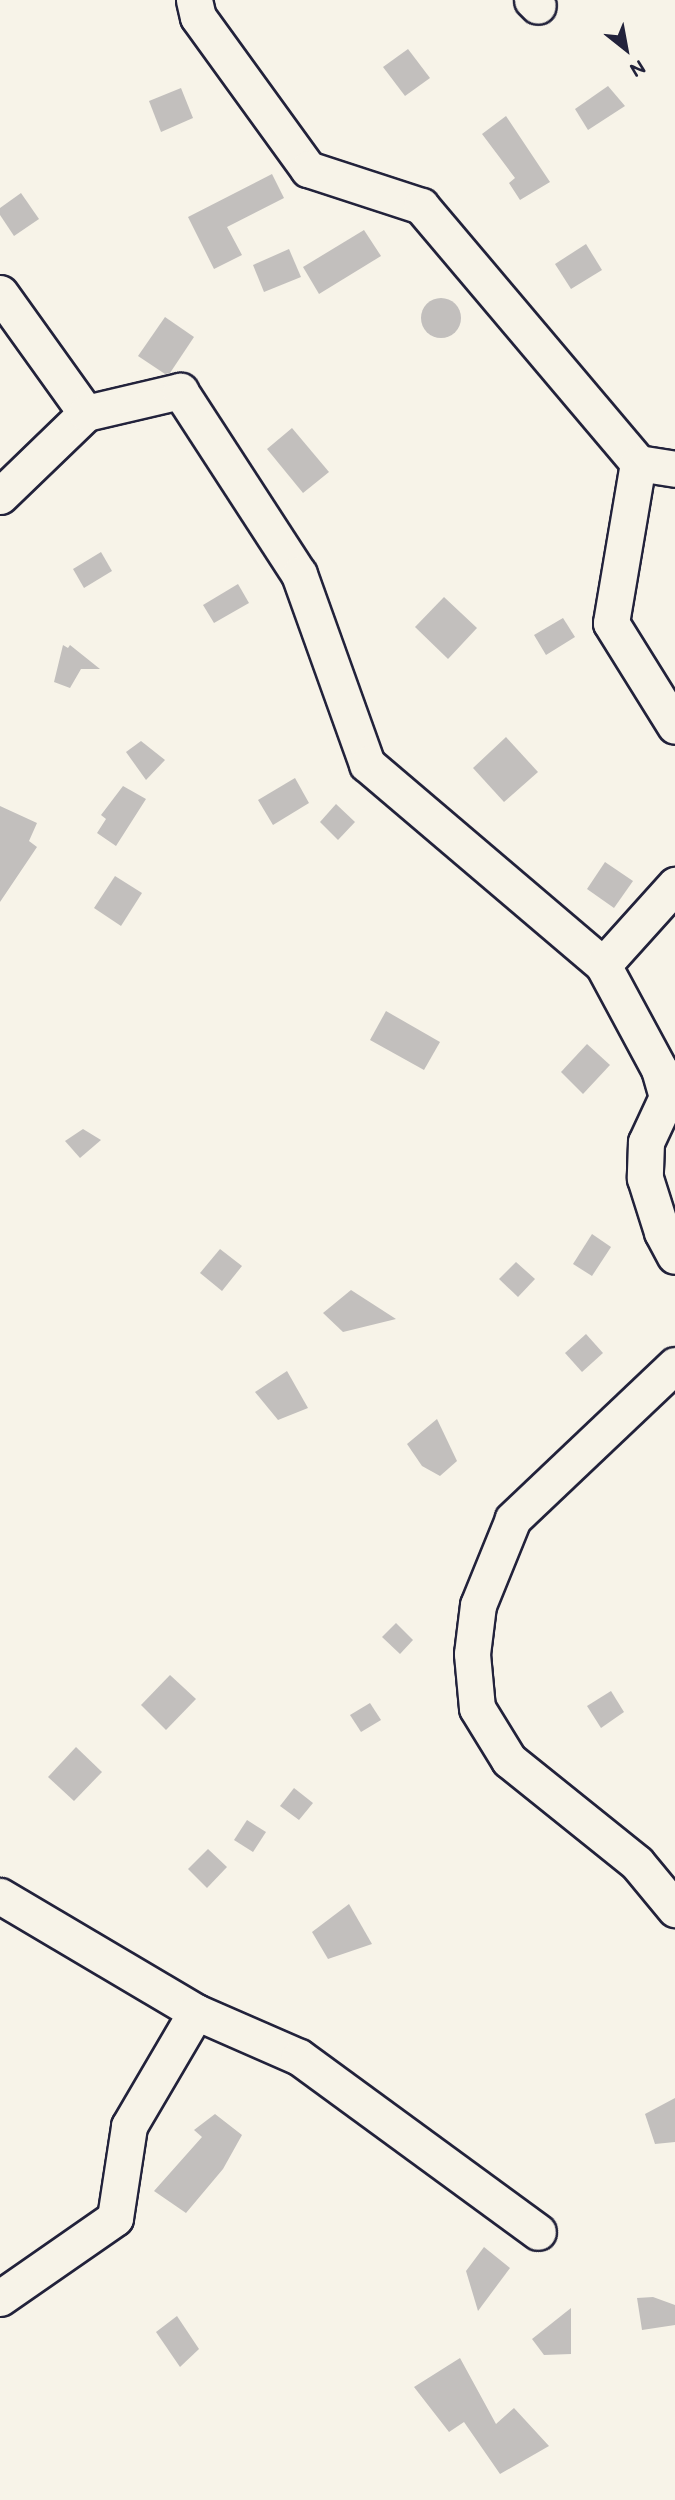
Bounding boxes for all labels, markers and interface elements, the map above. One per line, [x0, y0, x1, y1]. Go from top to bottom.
north arrow [591, 14, 661, 84]
text: N [625, 54, 649, 81]

